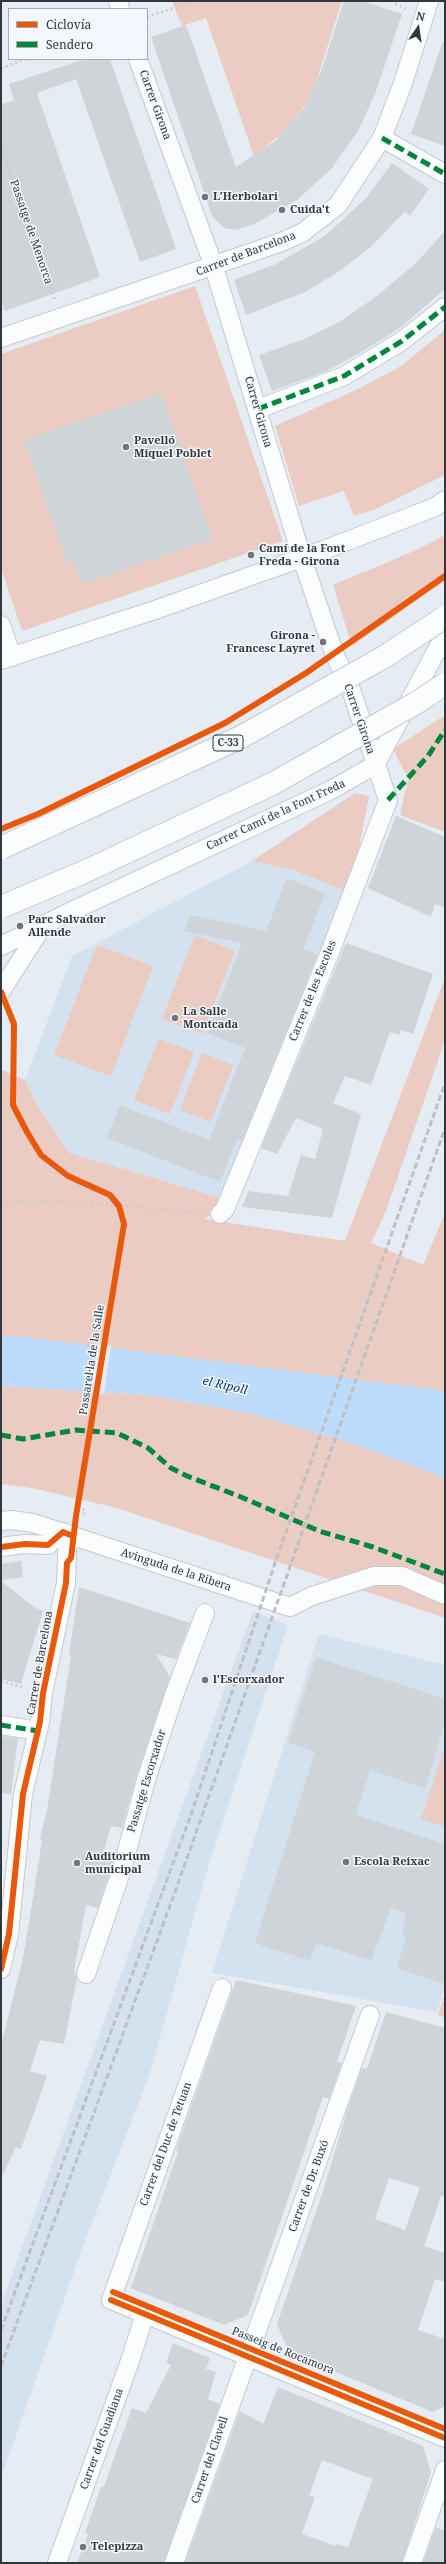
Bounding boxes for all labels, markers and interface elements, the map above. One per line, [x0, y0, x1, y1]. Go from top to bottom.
legend [8, 8, 148, 60]
north arrow [398, 8, 438, 48]
text: N [415, 8, 427, 24]
text: Ciclovía [46, 16, 91, 33]
text: Sendero [46, 36, 93, 53]
street label: Carrer Girona [136, 68, 174, 142]
street label: Passatge de Menorca [7, 178, 55, 286]
place label: L'Herbolari [213, 190, 278, 204]
marker: L'Herbolari [200, 192, 210, 202]
place label: Cuida't [290, 203, 330, 217]
marker: Cuida't [277, 205, 287, 215]
street label: Carrer de Barcelona [194, 229, 298, 279]
street label: Carrer Girona [242, 375, 274, 449]
place label: Pavelló Miquel Poblet [134, 434, 211, 460]
marker: Pavelló Miquel Poblet [121, 442, 131, 452]
place label: Camí de la Font Freda - Girona [259, 542, 345, 568]
marker: Camí de la Font Freda - Girona [246, 550, 256, 560]
place label: Girona - Francesc Layret [226, 629, 315, 655]
marker: Girona - Francesc Layret [318, 637, 328, 647]
street label: Carrer Girona [341, 682, 377, 756]
road number: C-33 [213, 735, 243, 751]
street label: Carrer Camí de la Font Freda [204, 777, 348, 853]
place label: Parc Salvador Allende [28, 913, 106, 939]
marker: Parc Salvador Allende [15, 921, 25, 931]
street label: Carrer de les Escoles [287, 939, 339, 1043]
place label: La Salle Montcada [183, 1005, 238, 1031]
marker: La Salle Montcada [170, 1013, 180, 1023]
street label: Passarel·la de la Salle [77, 1304, 107, 1416]
water label: el Ripoll [201, 1374, 249, 1398]
street label: Avinguda de la Ribera [119, 1546, 233, 1594]
street label: Carrer de Barcelona [24, 1610, 56, 1716]
place label: l'Escorxador [213, 1673, 284, 1687]
marker: l'Escorxador [200, 1675, 210, 1685]
street label: Passatge Escorxador [125, 1728, 169, 1834]
place label: Auditorium municipal [85, 1850, 150, 1876]
place label: Escola Reixac [354, 1855, 430, 1869]
marker: Escola Reixac [341, 1857, 351, 1867]
marker: Auditorium municipal [72, 1858, 82, 1868]
street label: Carrer del Duc de Tetuan [137, 2080, 195, 2208]
street label: Carrer de Dr. Buxó [286, 2138, 332, 2234]
street label: Passeig de Rocamora [230, 2324, 336, 2378]
street label: Carrer del Guadiana [78, 2387, 126, 2491]
street label: Carrer del Clavell [189, 2415, 231, 2505]
place label: Telepizza [91, 2540, 143, 2554]
marker: Telepizza [78, 2542, 88, 2552]

